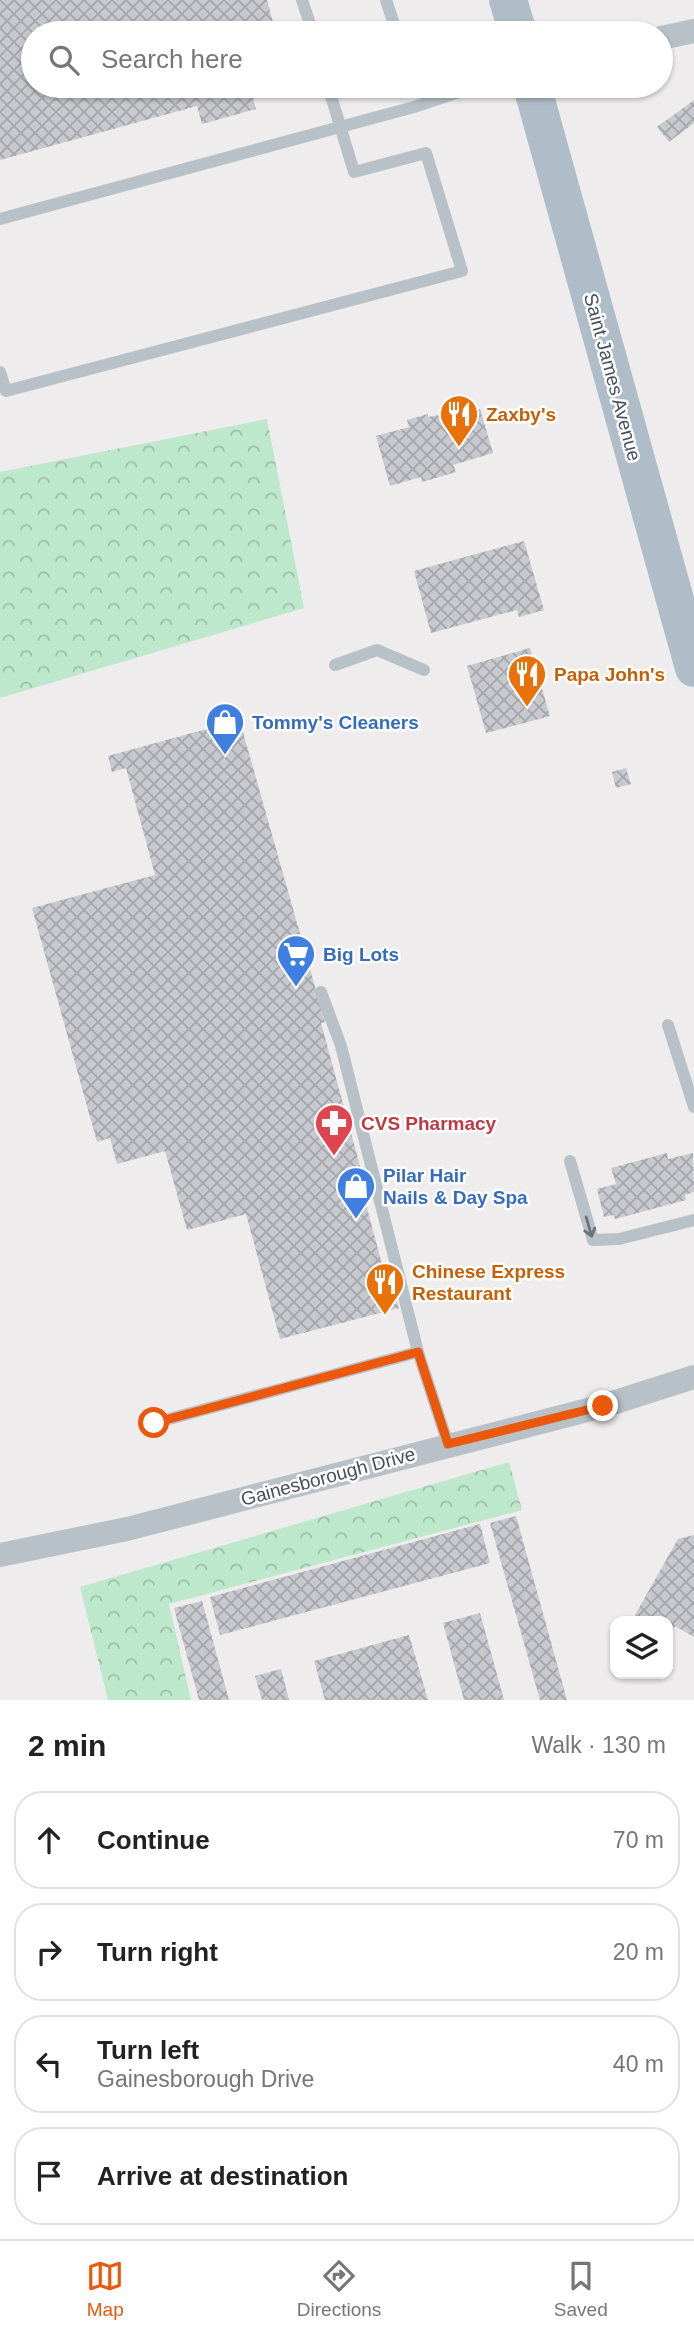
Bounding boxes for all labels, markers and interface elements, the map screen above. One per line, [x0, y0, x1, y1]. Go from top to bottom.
search box [21, 21, 673, 98]
icon: search [45, 41, 83, 79]
text: Search here [101, 44, 243, 74]
street label: Saint James Avenue [580, 291, 645, 463]
restaurant icon: Zaxby's [438, 393, 480, 448]
place label: Zaxby's [486, 404, 556, 425]
restaurant icon: Papa John's [506, 653, 548, 708]
place label: Papa John's [554, 664, 665, 685]
shop icon: Tommy's Cleaners [204, 701, 246, 756]
place label: Tommy's Cleaners [252, 712, 419, 733]
supermarket icon: Big Lots [275, 933, 317, 988]
place label: Big Lots [323, 944, 399, 965]
pharmacy icon: CVS Pharmacy [313, 1102, 355, 1157]
place label: CVS Pharmacy [361, 1113, 497, 1134]
shop icon: Pilar Hair Nails & Day Spa [335, 1165, 377, 1220]
place label: Pilar Hair Nails & Day Spa [383, 1165, 528, 1208]
one-way arrow [583, 1215, 596, 1238]
restaurant icon: Chinese Express Restaurant [364, 1261, 406, 1316]
place label: Chinese Express Restaurant [412, 1261, 565, 1304]
route end [587, 1390, 618, 1421]
route start [138, 1407, 169, 1438]
street label: Gainesborough Drive [239, 1443, 418, 1510]
map controls [610, 1616, 673, 1679]
button: layers [610, 1616, 673, 1679]
text: 2 min [28, 1729, 106, 1762]
text: Walk · 130 m [531, 1732, 666, 1758]
icon: ahead [30, 1821, 68, 1859]
text: Continue [97, 1825, 210, 1855]
text: 70 m [613, 1827, 664, 1853]
icon: right [30, 1933, 68, 1971]
text: Turn right [97, 1937, 218, 1967]
text: 20 m [613, 1939, 664, 1965]
text: Turn left [97, 2035, 199, 2065]
icon: left [30, 2045, 68, 2083]
text: 40 m [613, 2051, 664, 2077]
text: Gainesborough Drive [97, 2066, 314, 2092]
icon: arrive [30, 2157, 68, 2195]
text: Arrive at destination [97, 2161, 348, 2191]
tab: Map [86, 2257, 124, 2321]
tab: Directions [297, 2257, 381, 2321]
tab: Saved [554, 2257, 608, 2321]

